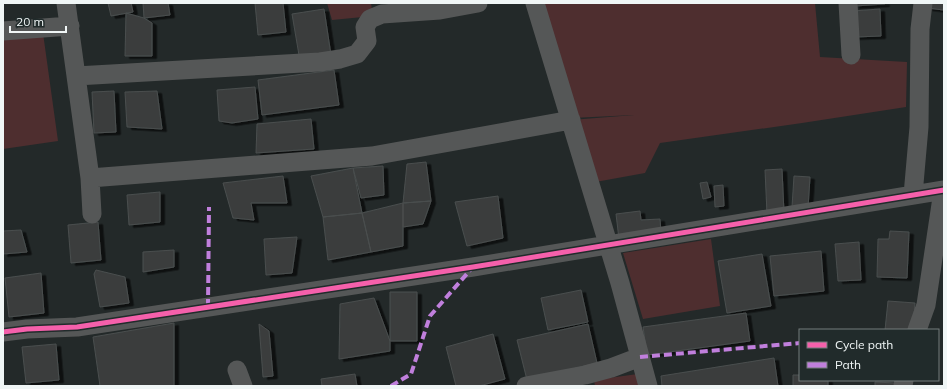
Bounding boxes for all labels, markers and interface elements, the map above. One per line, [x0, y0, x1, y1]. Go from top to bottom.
scale bar [10, 8, 66, 34]
text: 20 m [16, 14, 44, 29]
legend [799, 329, 939, 381]
text: Cycle path [835, 337, 893, 352]
text: Path [835, 357, 861, 372]

